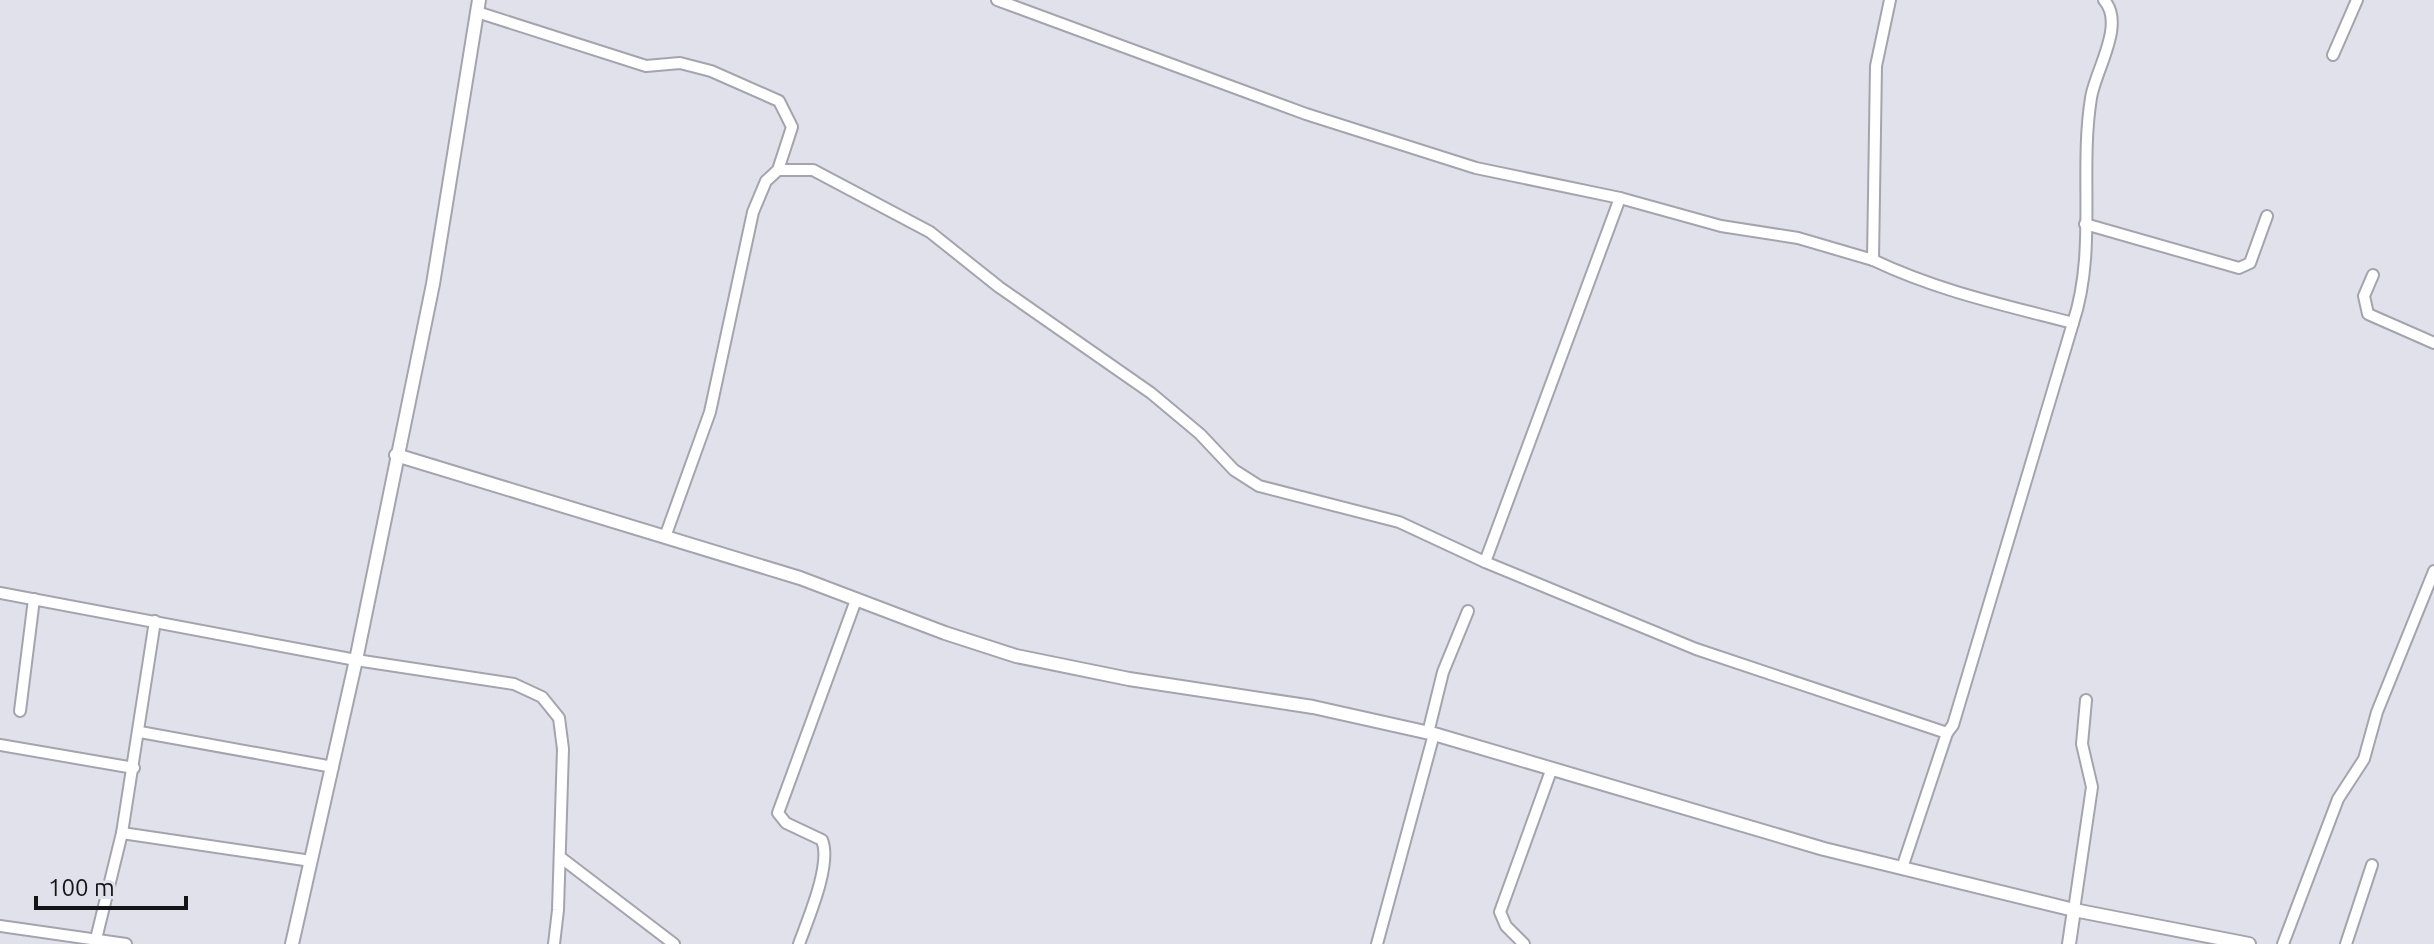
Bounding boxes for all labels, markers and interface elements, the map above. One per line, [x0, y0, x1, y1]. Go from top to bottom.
scale bar [36, 860, 186, 910]
text: 100 m [48, 874, 115, 901]

